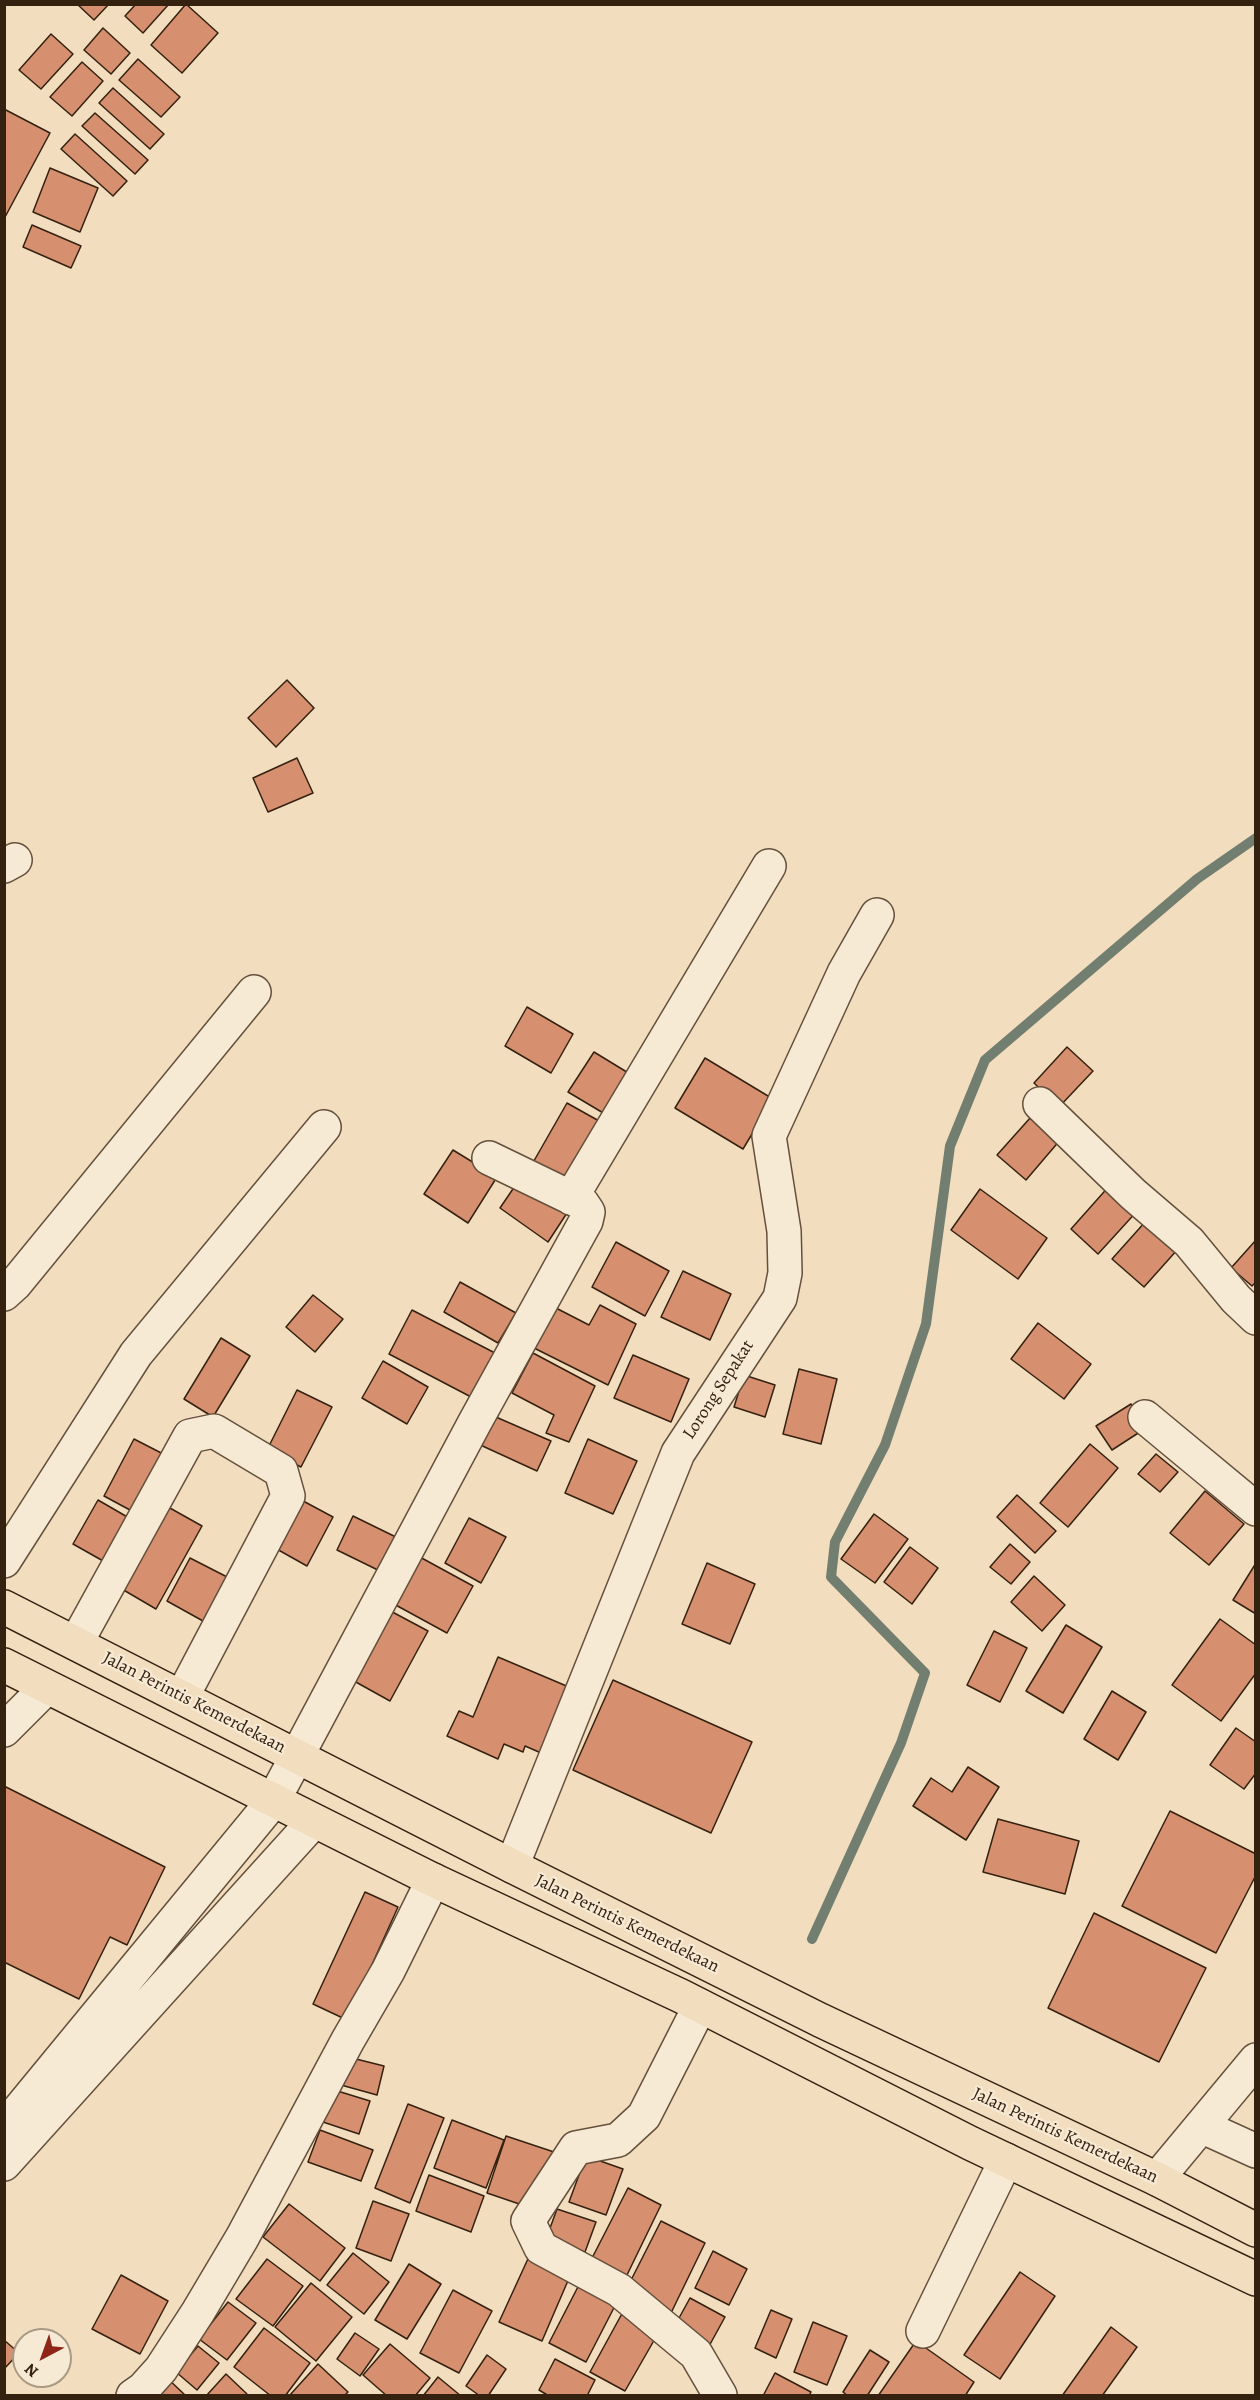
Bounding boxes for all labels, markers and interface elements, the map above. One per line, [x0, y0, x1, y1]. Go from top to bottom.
street label: Lorong Sepakat [679, 1336, 759, 1444]
street label: Jalan Perintis Kemerdekaan [99, 1647, 289, 1759]
street label: Jalan Perintis Kemerdekaan [531, 1870, 723, 1978]
street label: Jalan Perintis Kemerdekaan [969, 2083, 1161, 2189]
north arrow [12, 2328, 72, 2388]
text: N [20, 2358, 43, 2382]

